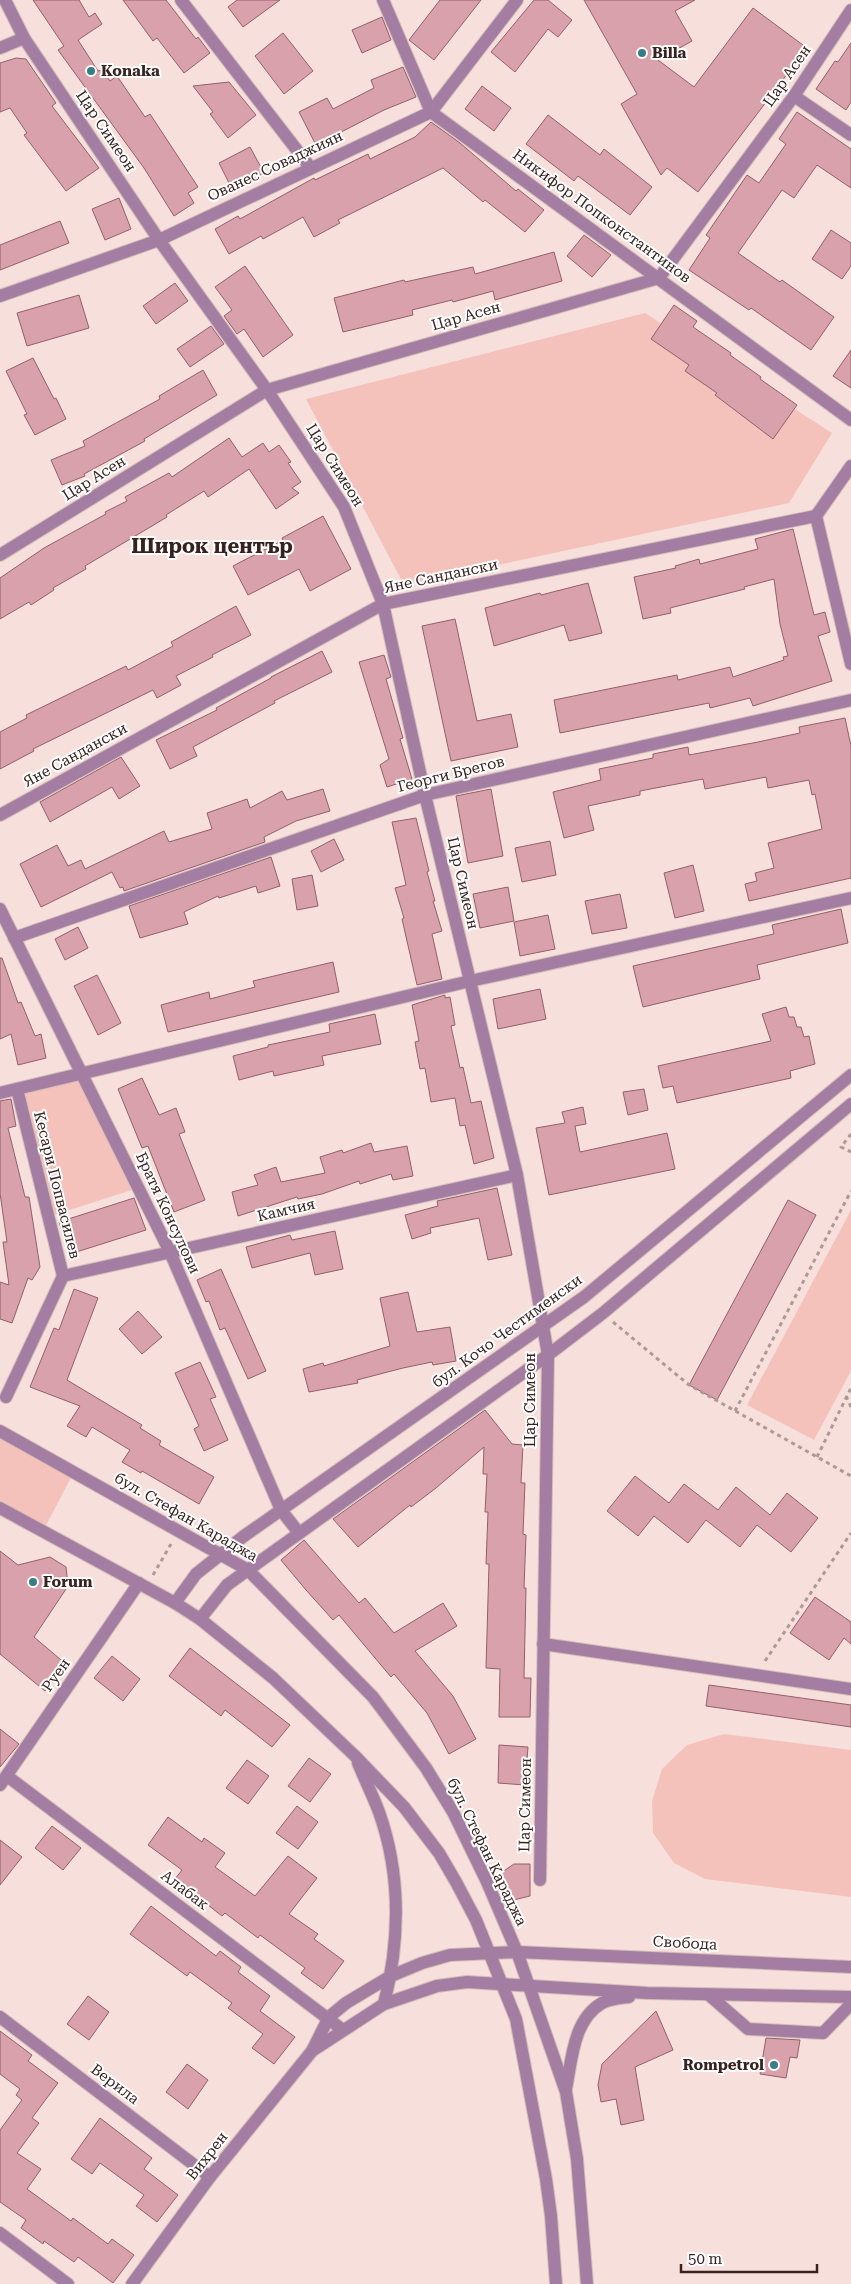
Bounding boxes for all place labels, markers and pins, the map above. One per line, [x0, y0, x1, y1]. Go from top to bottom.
place label: Billa [652, 44, 687, 62]
marker: Billa [636, 47, 648, 59]
place label: Konaka [101, 62, 160, 80]
marker: Konaka [85, 65, 97, 77]
place label: Forum [43, 1573, 93, 1591]
marker: Forum [27, 1576, 39, 1588]
place label: Rompetrol [683, 2056, 764, 2074]
marker: Rompetrol [768, 2059, 780, 2071]

